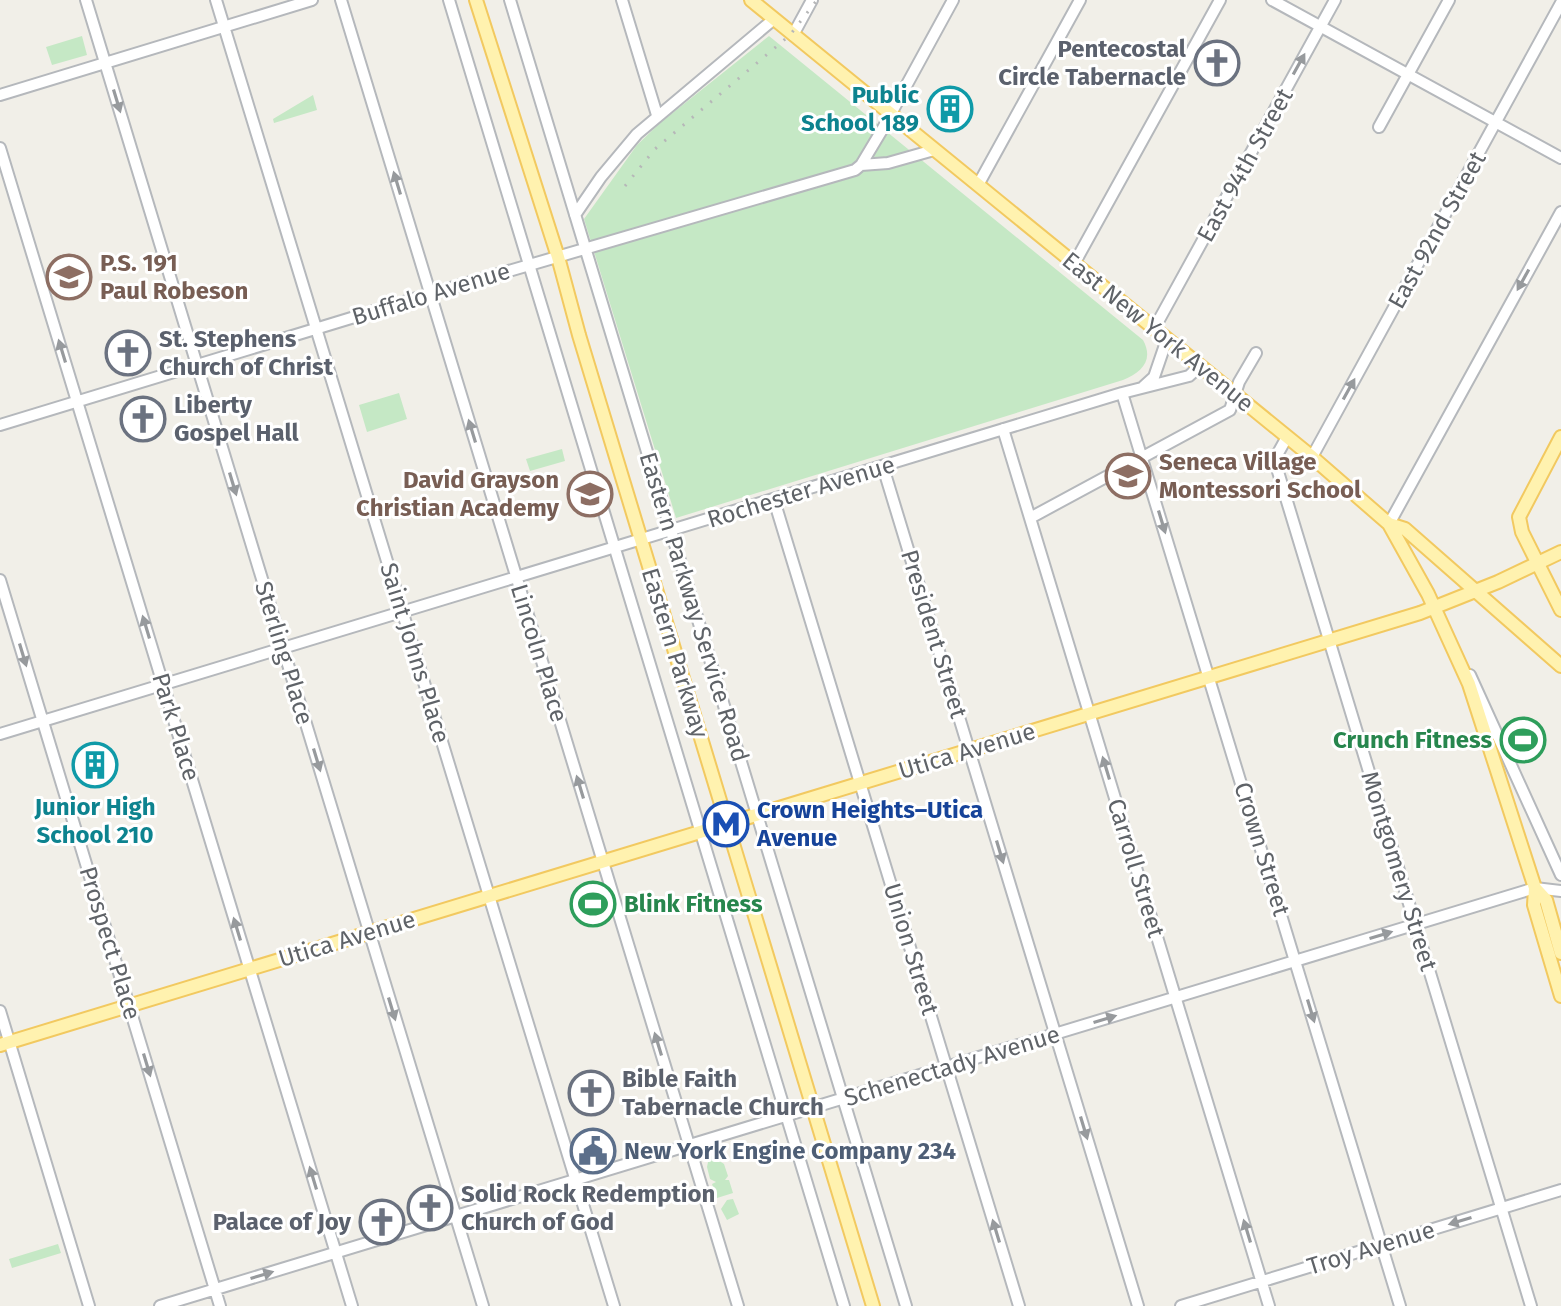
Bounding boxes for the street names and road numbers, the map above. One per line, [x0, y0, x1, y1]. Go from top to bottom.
street label: East 94th Street [1191, 83, 1299, 247]
street label: East 92nd Street [1382, 146, 1492, 314]
street label: East New York Avenue [1057, 246, 1259, 418]
street label: Buffalo Avenue [349, 257, 513, 331]
street label: Eastern Parkway Service Road [633, 449, 755, 765]
street label: Rochester Avenue [704, 450, 898, 534]
street label: President Street [895, 546, 973, 722]
street label: Saint Johns Place [374, 560, 456, 746]
street label: Eastern Parkway [635, 564, 715, 742]
street label: Sterling Place [249, 578, 319, 728]
street label: Lincoln Place [505, 581, 573, 725]
street label: Park Place [146, 670, 206, 784]
street label: Utica Avenue [895, 717, 1039, 785]
street label: Montgomery Street [1355, 768, 1443, 975]
street label: Crown Street [1228, 779, 1296, 920]
street label: Carroll Street [1102, 795, 1170, 941]
street label: Prospect Place [73, 863, 147, 1023]
street label: Union Street [878, 880, 944, 1019]
street label: Utica Avenue [275, 905, 419, 973]
street label: Schenectady Avenue [841, 1020, 1063, 1112]
street label: Troy Avenue [1304, 1215, 1438, 1281]

